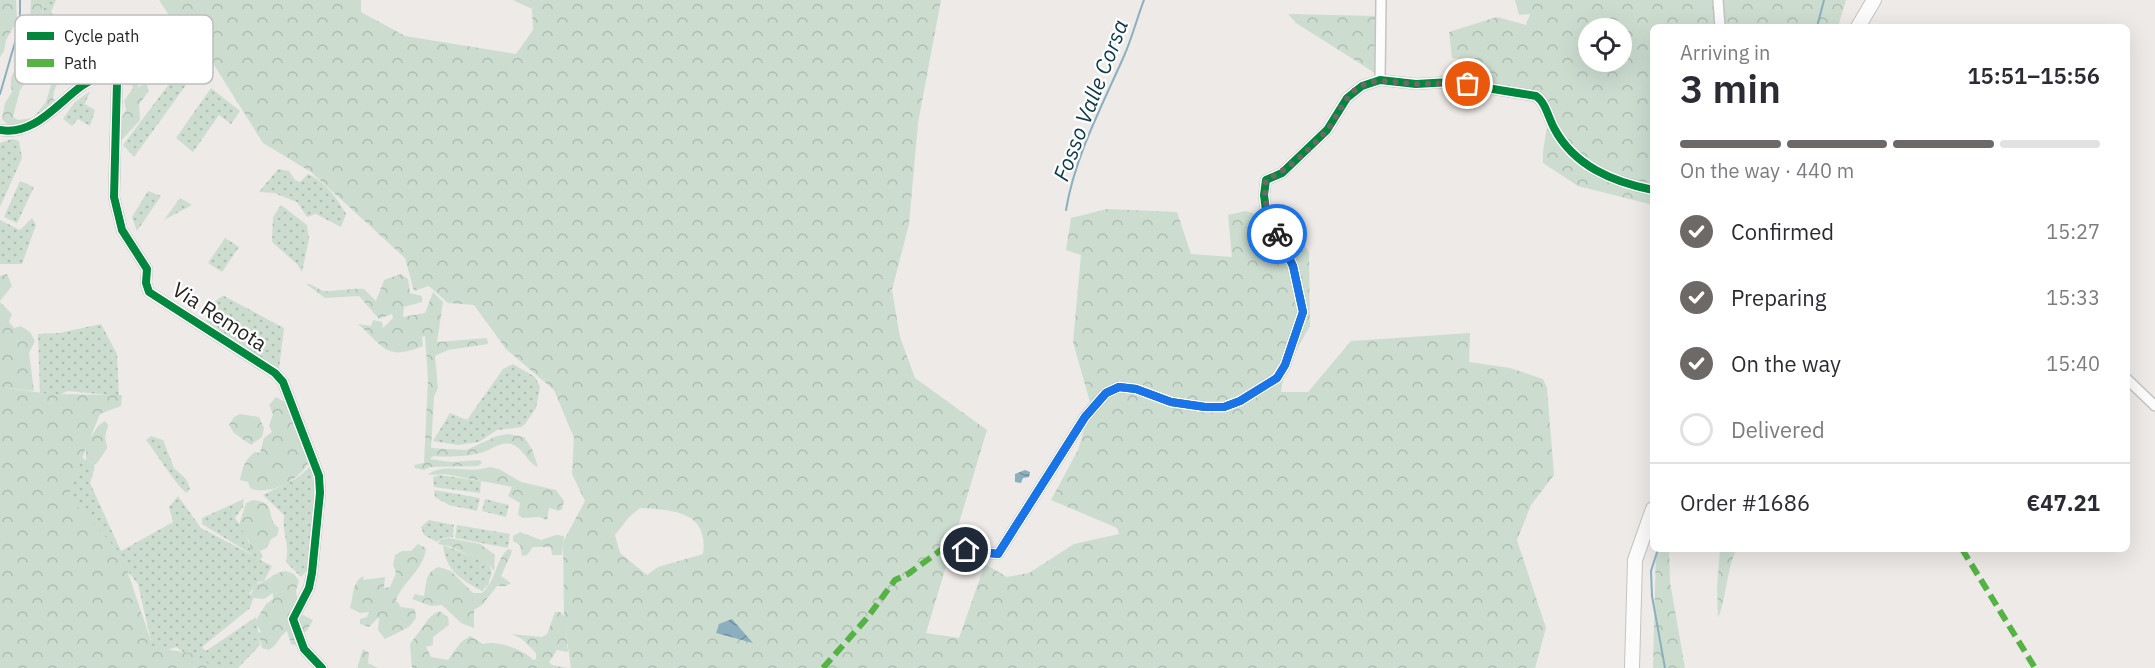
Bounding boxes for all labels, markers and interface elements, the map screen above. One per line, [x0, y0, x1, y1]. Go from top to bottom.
legend [15, 15, 213, 84]
water label: Fosso Valle Corsa [1046, 15, 1134, 185]
map controls [1578, 18, 1632, 72]
button: locate [1578, 18, 1632, 72]
text: Cycle path [64, 26, 139, 46]
text: Arriving in [1680, 39, 1770, 66]
text: Path [64, 53, 97, 73]
pin [1442, 58, 1493, 109]
text: 15:51–15:56 [1967, 61, 2100, 90]
text: 3 min [1680, 63, 1781, 114]
icon: bag [1451, 67, 1484, 100]
text: On the way · 440 m [1680, 157, 1854, 184]
courier [1247, 204, 1307, 264]
icon: check [1680, 215, 1713, 248]
text: Confirmed [1731, 217, 1834, 246]
icon: bike [1261, 218, 1294, 251]
text: 15:27 [2046, 218, 2100, 245]
street label: Via Remota [167, 275, 273, 357]
icon: check [1680, 281, 1713, 314]
text: Preparing [1731, 283, 1826, 312]
text: 15:33 [2046, 284, 2100, 311]
icon: check [1680, 347, 1713, 380]
text: On the way [1731, 349, 1841, 378]
text: 15:40 [2046, 350, 2100, 377]
text: Delivered [1731, 415, 1825, 444]
text: Order #1686 [1680, 488, 1810, 517]
text: €47.21 [2027, 488, 2100, 517]
pin [940, 524, 991, 575]
icon: home [949, 533, 982, 566]

